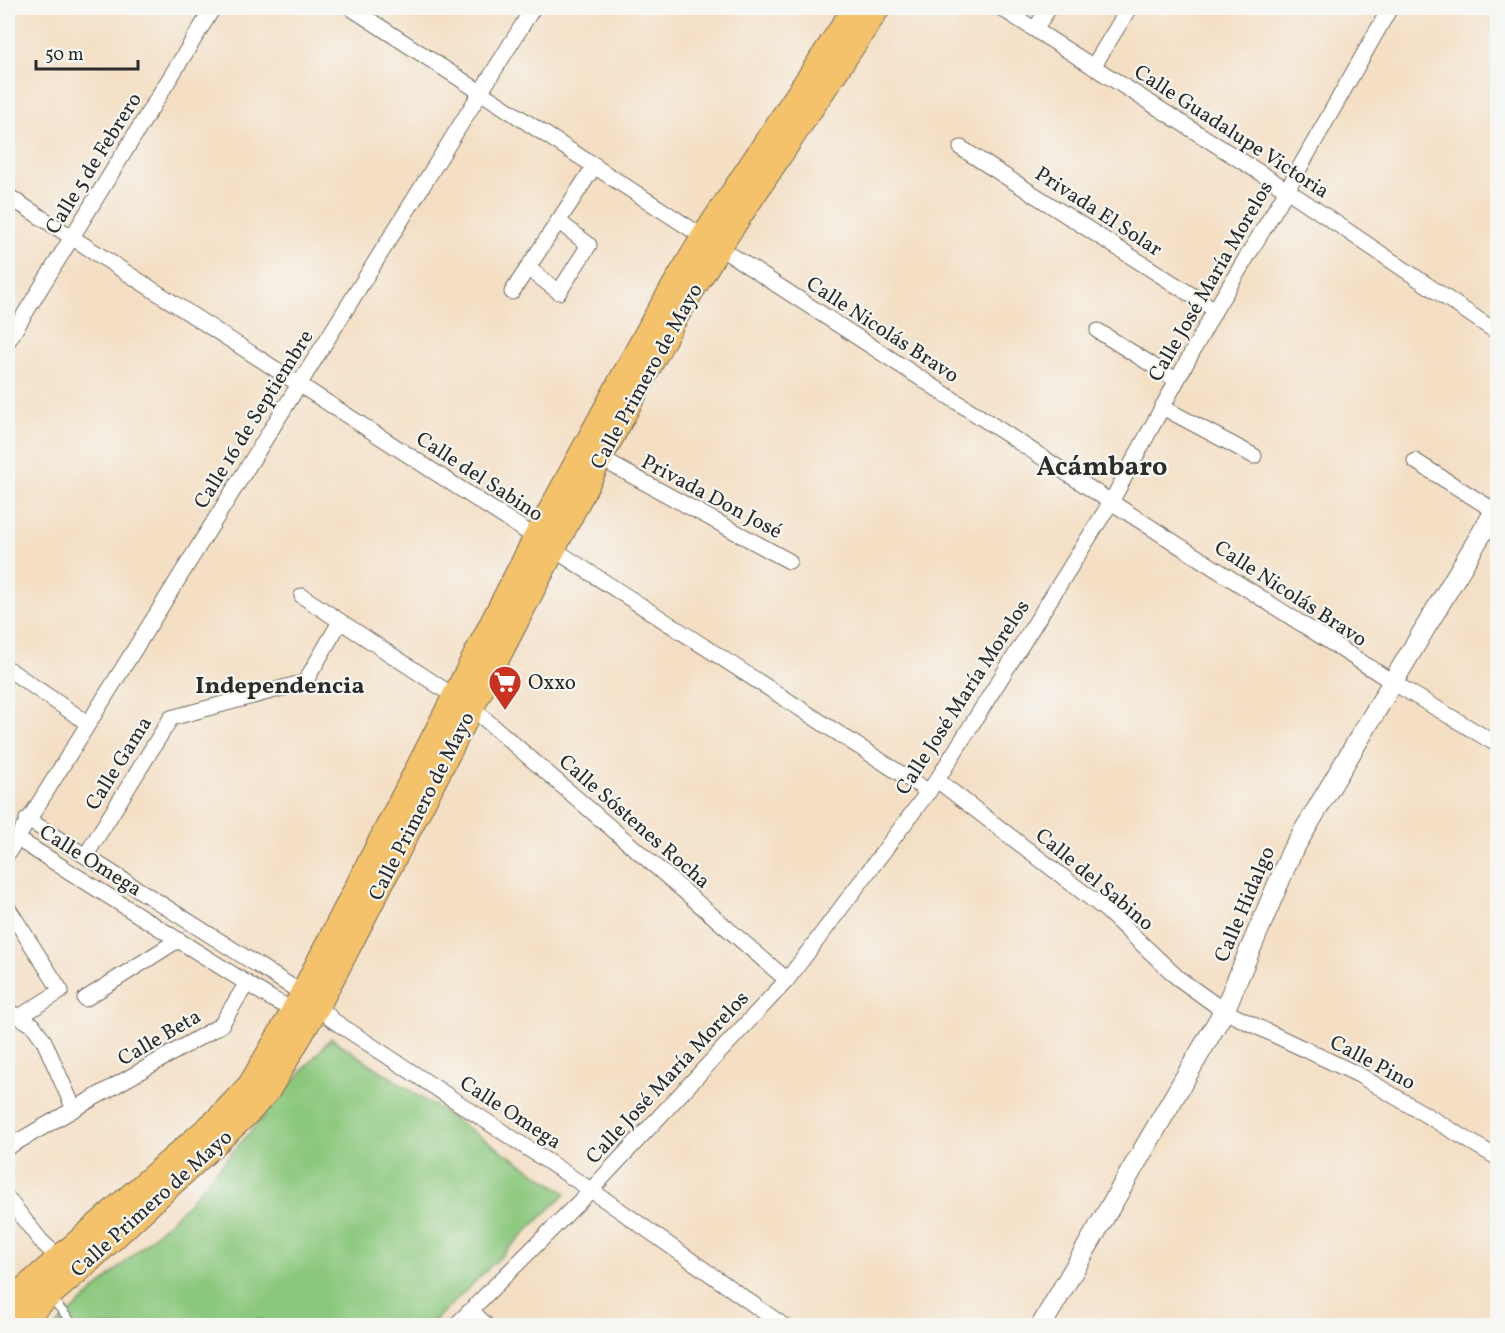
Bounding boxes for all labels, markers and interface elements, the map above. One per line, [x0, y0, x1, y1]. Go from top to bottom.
scale bar [36, 33, 138, 71]
text: 50 m [45, 43, 84, 68]
street label: Calle Guadalupe Victoria [1128, 58, 1334, 206]
street label: Calle 5 de Febrero [39, 87, 150, 240]
street label: Privada El Solar [1029, 160, 1168, 264]
street label: Calle José María Morelos [1142, 176, 1281, 387]
street label: Calle Nicolás Bravo [800, 270, 964, 391]
street label: Calle Primero de Mayo [584, 278, 711, 475]
street label: Calle 16 de Septiembre [187, 325, 321, 515]
street label: Calle del Sabino [410, 425, 549, 529]
street label: Privada Don José [636, 448, 787, 547]
district label: Acámbaro [1036, 449, 1168, 487]
street label: Calle Nicolás Bravo [1208, 534, 1372, 655]
street label: Calle José María Morelos [889, 595, 1037, 801]
supermarket icon: Oxxo [487, 664, 523, 711]
place label: Oxxo [528, 669, 576, 698]
district label: Independencia [195, 670, 365, 704]
street label: Calle Primero de Mayo [362, 707, 483, 906]
street label: Calle Gama [79, 711, 160, 816]
street label: Calle Sóstenes Rocha [552, 748, 716, 896]
street label: Calle Omega [33, 818, 147, 904]
street label: Calle del Sabino [1029, 822, 1160, 938]
street label: Calle Hidalgo [1208, 842, 1283, 967]
street label: Calle José María Morelos [580, 985, 756, 1171]
street label: Calle Beta [113, 1003, 207, 1074]
street label: Calle Pino [1324, 1029, 1420, 1098]
street label: Calle Omega [454, 1070, 567, 1157]
street label: Calle Primero de Mayo [65, 1124, 239, 1285]

